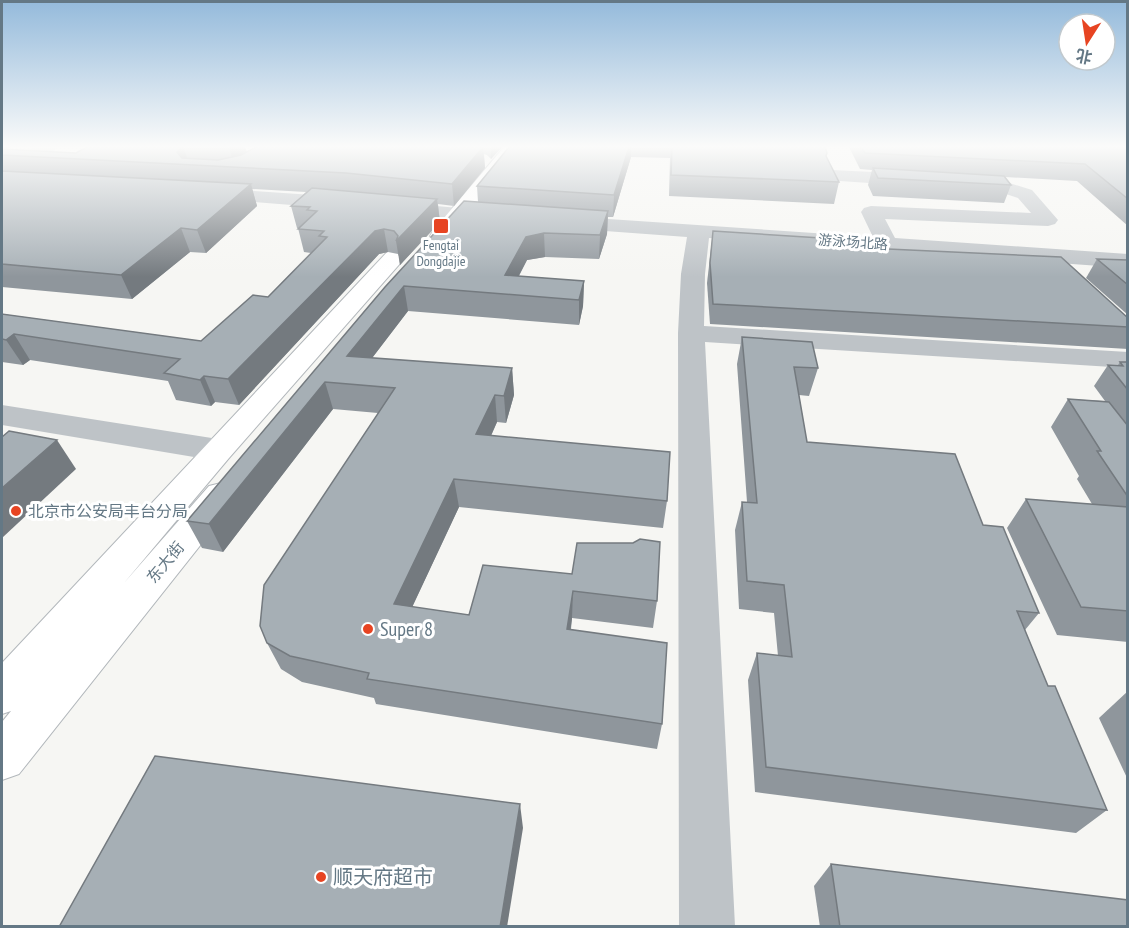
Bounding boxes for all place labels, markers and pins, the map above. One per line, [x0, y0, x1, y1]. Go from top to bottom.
marker: Fengtai Dongdajie [432, 217, 450, 235]
place label: Fengtai Dongdajie [416, 236, 466, 270]
place label: 北京市公安局丰台分局 [28, 501, 188, 521]
marker: 北京市公安局丰台分局 [9, 504, 23, 518]
place label: Super 8 [380, 616, 433, 642]
marker: Super 8 [361, 622, 375, 636]
place label: 顺天府超市 [333, 864, 433, 890]
marker: 顺天府超市 [314, 870, 328, 884]

